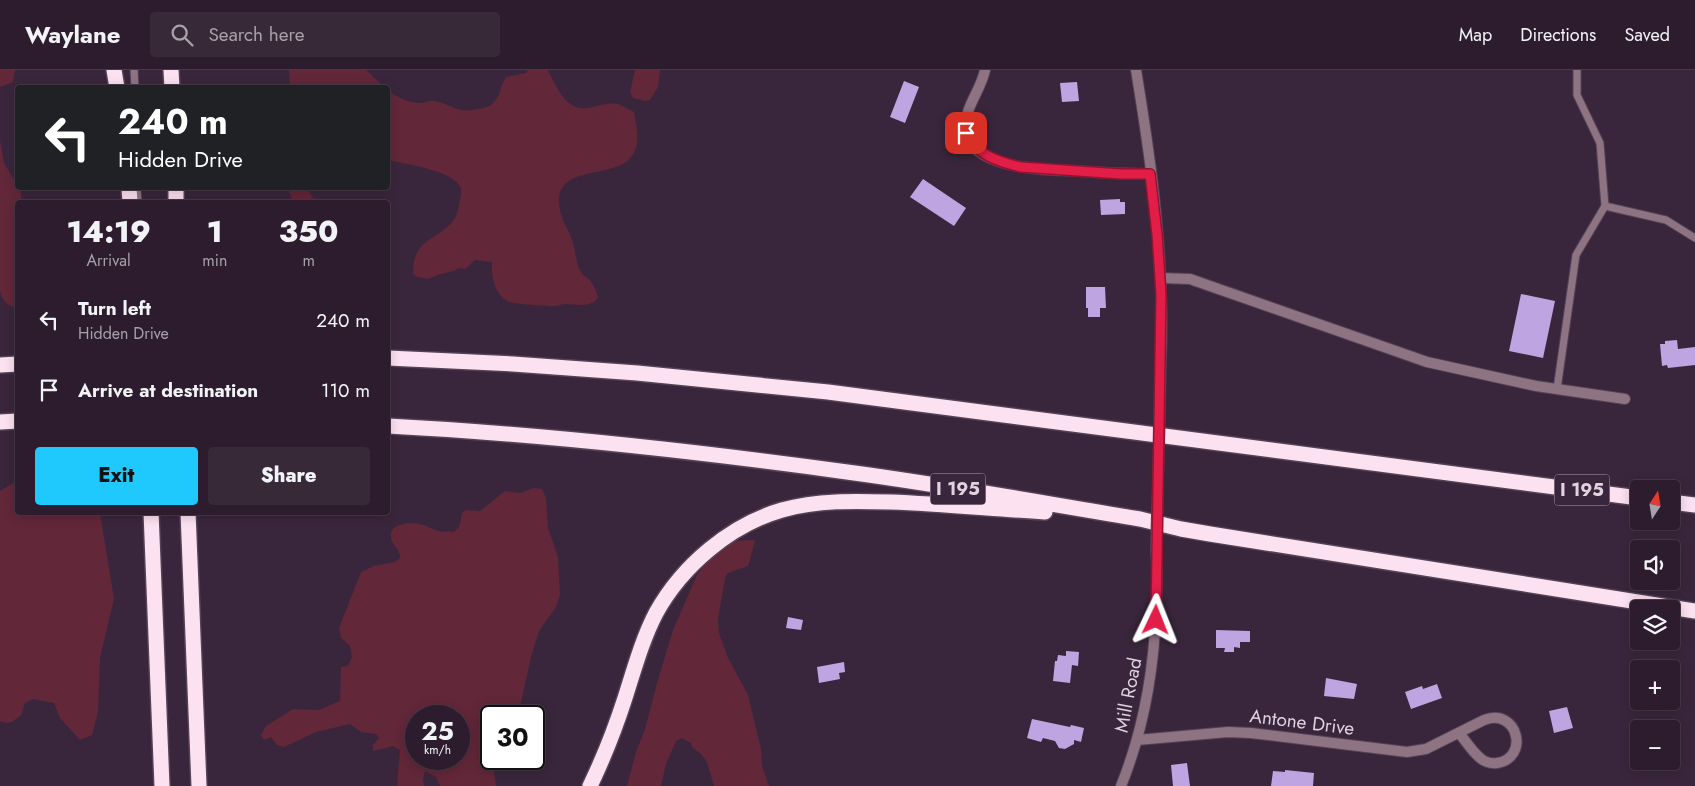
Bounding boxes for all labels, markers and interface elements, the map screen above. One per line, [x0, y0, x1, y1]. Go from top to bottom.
search box [150, 12, 500, 57]
text: Waylane [25, 17, 120, 52]
icon: search [168, 21, 196, 49]
text: Search here [208, 21, 305, 48]
text: Map [1459, 22, 1492, 48]
text: Directions [1520, 22, 1596, 48]
text: Saved [1624, 22, 1670, 48]
text: 240 m [118, 97, 228, 147]
icon: left [35, 105, 100, 170]
pin [945, 112, 987, 154]
icon: arrive [952, 119, 980, 147]
text: Hidden Drive [118, 143, 243, 175]
text: 14:19 [66, 210, 151, 253]
text: 1 [207, 210, 223, 253]
text: 350 [279, 210, 339, 253]
text: Arrival [87, 249, 131, 272]
text: min [202, 249, 227, 272]
text: m [302, 249, 315, 272]
text: Turn left [78, 295, 151, 322]
icon: left [35, 306, 63, 334]
text: 240 m [316, 307, 370, 334]
text: Hidden Drive [78, 322, 169, 345]
icon: arrive [35, 376, 63, 404]
text: Arrive at destination [78, 377, 258, 404]
text: 110 m [321, 377, 370, 404]
button: Exit [35, 447, 198, 505]
button: Share [208, 447, 370, 505]
road number: I 195 [930, 474, 986, 504]
road number: I 195 [1554, 474, 1610, 506]
north arrow [1630, 480, 1680, 530]
map controls [1630, 480, 1680, 770]
button: sound [1630, 540, 1680, 590]
position arrow [1129, 593, 1181, 645]
button: layers [1630, 600, 1680, 650]
street label: Mill Road [1108, 655, 1148, 735]
button: + [1630, 660, 1680, 710]
street label: Antone Drive [1248, 702, 1356, 742]
speed limit sign: 30 [480, 705, 545, 770]
text: 25 [421, 713, 454, 749]
button: − [1630, 720, 1680, 770]
text: km/h [424, 741, 451, 759]

